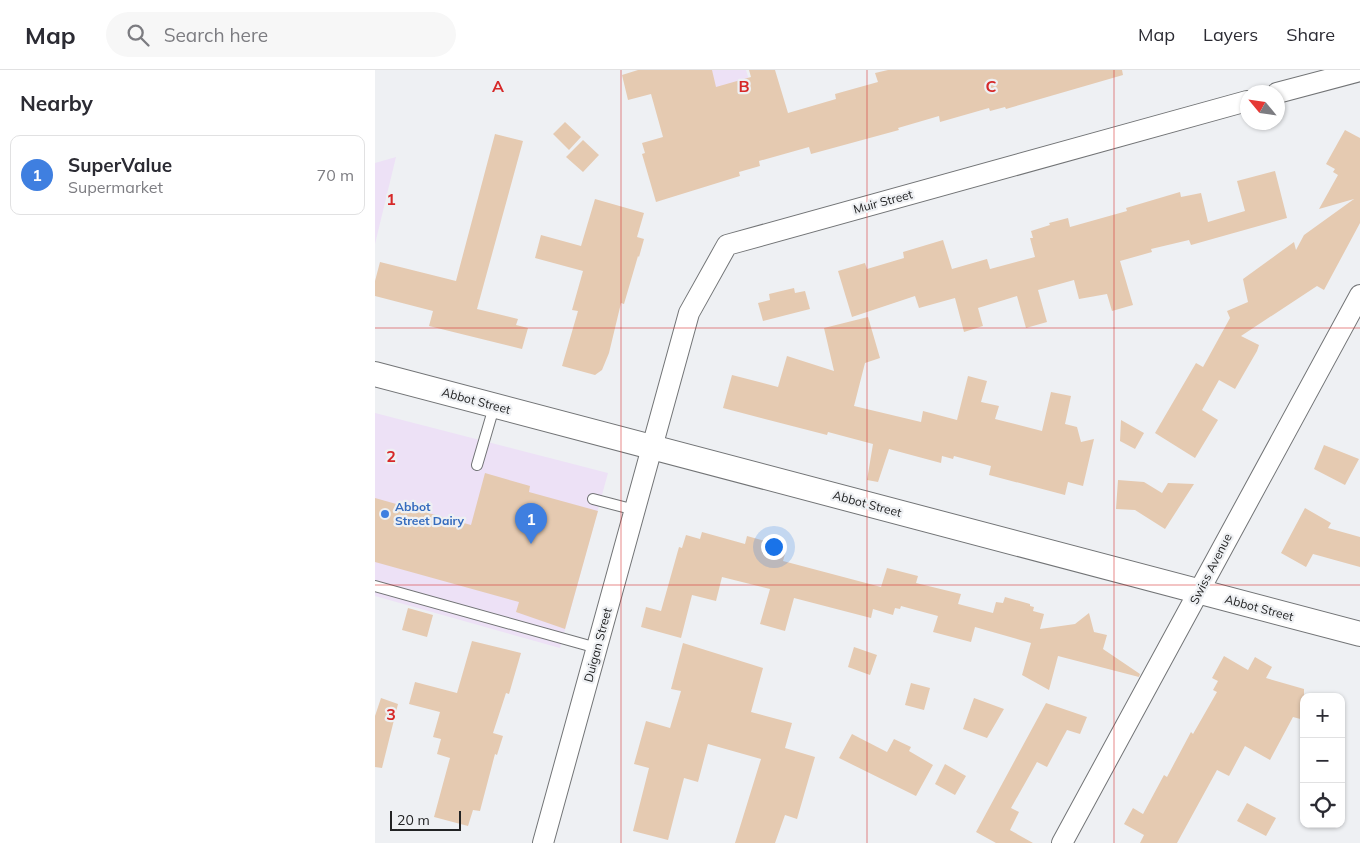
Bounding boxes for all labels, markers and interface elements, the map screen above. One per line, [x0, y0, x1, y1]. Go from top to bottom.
search box [106, 12, 456, 57]
text: Map [25, 20, 76, 50]
icon: search [124, 21, 152, 49]
text: Search here [164, 23, 268, 47]
text: Map [1138, 23, 1175, 46]
text: Layers [1203, 23, 1258, 46]
text: Share [1286, 23, 1335, 46]
text: A [492, 76, 504, 96]
text: B [738, 76, 750, 96]
text: C [986, 76, 997, 96]
north arrow [1240, 85, 1285, 130]
text: Nearby [20, 90, 93, 116]
text: SuperValue [68, 153, 172, 177]
text: 1 [32, 165, 42, 185]
text: 70 m [317, 165, 354, 185]
text: Supermarket [68, 177, 163, 197]
street label: Muir Street [852, 186, 914, 217]
text: 1 [386, 189, 396, 209]
street label: Abbot Street [440, 384, 512, 417]
text: 2 [386, 446, 396, 466]
street label: Abbot Street [831, 487, 903, 520]
place label: Abbot Street Dairy [395, 499, 465, 528]
pin: 1 [515, 503, 547, 544]
marker: Abbot Street Dairy [379, 508, 391, 520]
street label: Swiss Avenue [1186, 531, 1235, 607]
your location [761, 534, 787, 560]
street label: Abbot Street [1223, 591, 1295, 624]
street label: Duigan Street [580, 606, 615, 684]
map controls [1300, 693, 1345, 828]
button: + [1300, 693, 1345, 738]
text: 3 [386, 704, 396, 724]
button: − [1300, 738, 1345, 783]
button: locate [1300, 783, 1345, 828]
scale bar [390, 808, 461, 831]
text: 20 m [397, 811, 430, 829]

